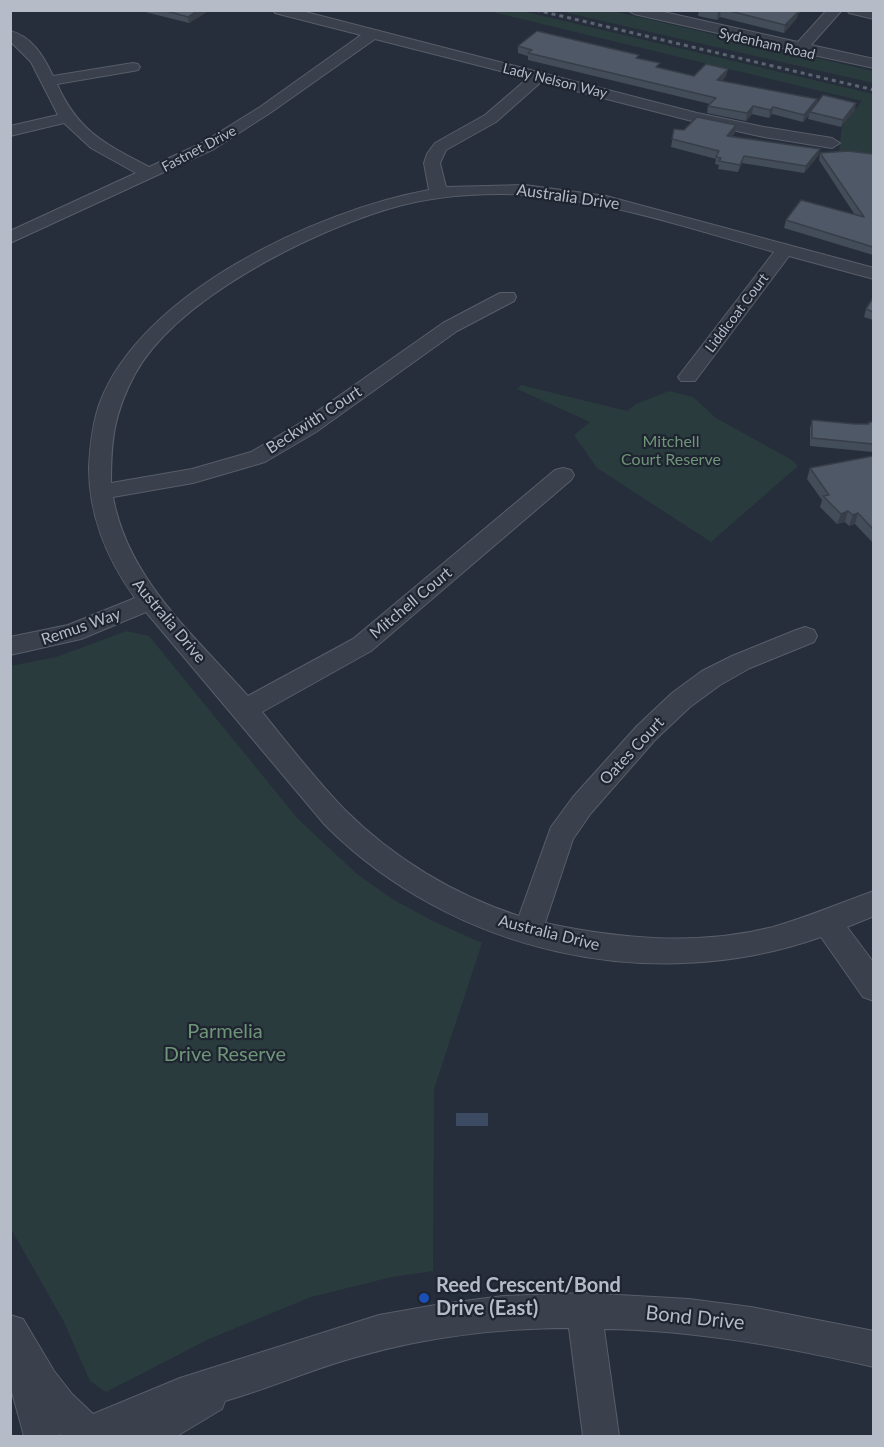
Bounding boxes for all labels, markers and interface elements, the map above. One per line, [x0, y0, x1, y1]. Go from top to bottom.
street label: Sydenham Road [717, 25, 817, 63]
street label: Lady Nelson Way [501, 60, 609, 102]
street label: Fastnet Drive [159, 122, 239, 176]
street label: Australia Drive [515, 180, 621, 214]
street label: Liddicoat Court [702, 270, 772, 356]
street label: Beckwith Court [263, 382, 365, 458]
park label: Mitchell Court Reserve [621, 432, 721, 470]
street label: Mitchell Court [366, 563, 456, 643]
street label: Australia Drive [128, 575, 210, 667]
street label: Remus Way [39, 604, 123, 650]
street label: Oates Court [596, 713, 668, 789]
street label: Australia Drive [496, 911, 602, 955]
park label: Parmelia Drive Reserve [164, 1020, 286, 1067]
place label: Reed Crescent/Bond Drive (East) [436, 1274, 621, 1321]
marker: Reed Crescent/Bond Drive (East) [417, 1291, 431, 1305]
street label: Bond Drive [644, 1301, 746, 1335]

